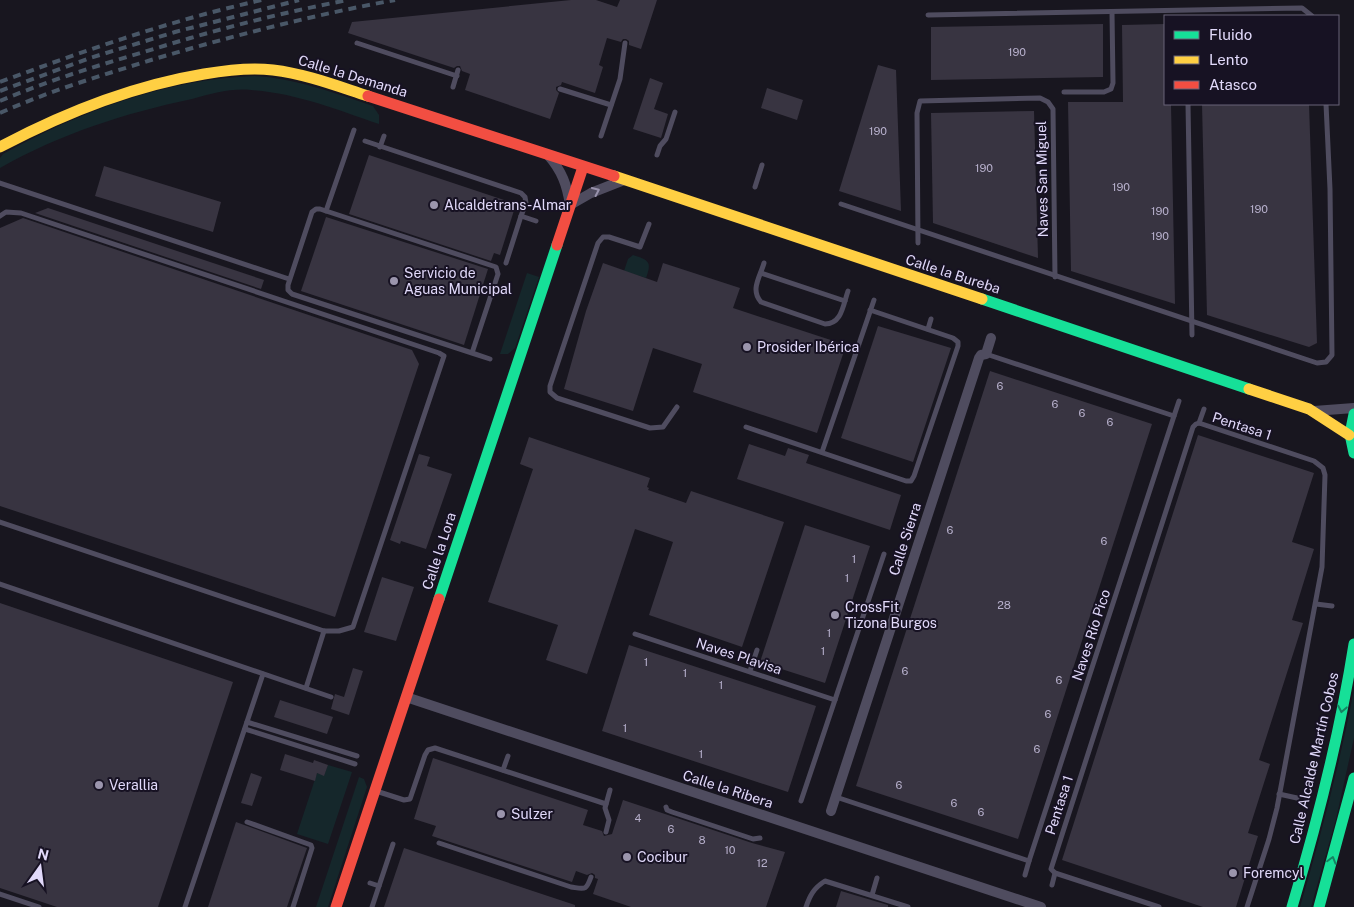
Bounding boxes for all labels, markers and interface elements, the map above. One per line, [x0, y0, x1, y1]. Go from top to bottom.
legend [1164, 15, 1339, 105]
text: Fluido [1209, 26, 1252, 43]
house number: 190 [1008, 46, 1026, 58]
text: Lento [1209, 51, 1248, 68]
street label: Calle la Demanda [296, 52, 410, 100]
text: Atasco [1209, 76, 1257, 93]
street label: Naves San Miguel [1033, 121, 1051, 237]
house number: 190 [869, 125, 887, 137]
house number: 190 [975, 162, 993, 174]
house number: 190 [1112, 181, 1130, 193]
one-way arrow [591, 186, 600, 197]
place label: Alcaldetrans-Almar [444, 197, 571, 213]
marker: Alcaldetrans-Almar [428, 199, 440, 211]
house number: 190 [1250, 203, 1268, 215]
house number: 190 [1151, 205, 1169, 217]
house number: 190 [1151, 230, 1169, 242]
street label: Calle la Bureba [904, 251, 1002, 297]
place label: Servicio de Aguas Municipal [404, 265, 512, 297]
marker: Servicio de Aguas Municipal [388, 275, 400, 287]
place label: Prosider Ibérica [757, 339, 859, 355]
marker: Prosider Ibérica [741, 341, 753, 353]
house number: 6 [997, 380, 1004, 392]
house number: 6 [1052, 398, 1059, 410]
house number: 6 [1079, 407, 1086, 419]
street label: Pentasa 1 [1210, 409, 1274, 443]
house number: 6 [1107, 416, 1114, 428]
street label: Calle Sierra [886, 501, 924, 577]
street label: Calle la Lora [419, 510, 459, 592]
house number: 6 [947, 524, 954, 536]
house number: 6 [1101, 535, 1108, 547]
house number: 1 [852, 553, 856, 565]
house number: 1 [845, 572, 849, 584]
street label: Naves Río Pico [1069, 587, 1113, 683]
place label: CrossFit Tizona Burgos [845, 599, 937, 631]
house number: 28 [997, 599, 1011, 611]
marker: CrossFit Tizona Burgos [829, 609, 841, 621]
house number: 1 [827, 627, 831, 639]
street label: Naves Plavisa [694, 635, 784, 677]
house number: 1 [821, 645, 825, 657]
house number: 1 [644, 656, 648, 668]
house number: 6 [902, 665, 909, 677]
house number: 1 [683, 667, 687, 679]
street label: Calle Alcalde Martín Cobos [1286, 671, 1342, 845]
house number: 6 [1056, 674, 1063, 686]
house number: 1 [719, 679, 723, 691]
one-way arrow [1337, 705, 1348, 714]
house number: 6 [1045, 708, 1052, 720]
house number: 1 [623, 722, 627, 734]
house number: 6 [1034, 743, 1041, 755]
house number: 1 [699, 748, 703, 760]
street label: Calle la Ribera [681, 767, 775, 811]
street label: Pentasa 1 [1042, 773, 1076, 837]
place label: Verallia [109, 777, 158, 793]
marker: Verallia [93, 779, 105, 791]
house number: 6 [896, 779, 903, 791]
house number: 6 [951, 797, 958, 809]
place label: Sulzer [511, 806, 553, 822]
house number: 6 [978, 806, 985, 818]
marker: Sulzer [495, 808, 507, 820]
house number: 4 [635, 812, 642, 824]
house number: 6 [668, 823, 675, 835]
house number: 8 [698, 834, 706, 846]
north arrow [15, 842, 65, 892]
house number: 10 [724, 844, 736, 856]
text: N [36, 845, 50, 863]
place label: Cocibur [637, 849, 688, 865]
marker: Cocibur [621, 851, 633, 863]
house number: 12 [756, 857, 768, 869]
one-way arrow [1327, 857, 1337, 865]
place label: Foremcyl [1243, 865, 1304, 881]
marker: Foremcyl [1227, 867, 1239, 879]

